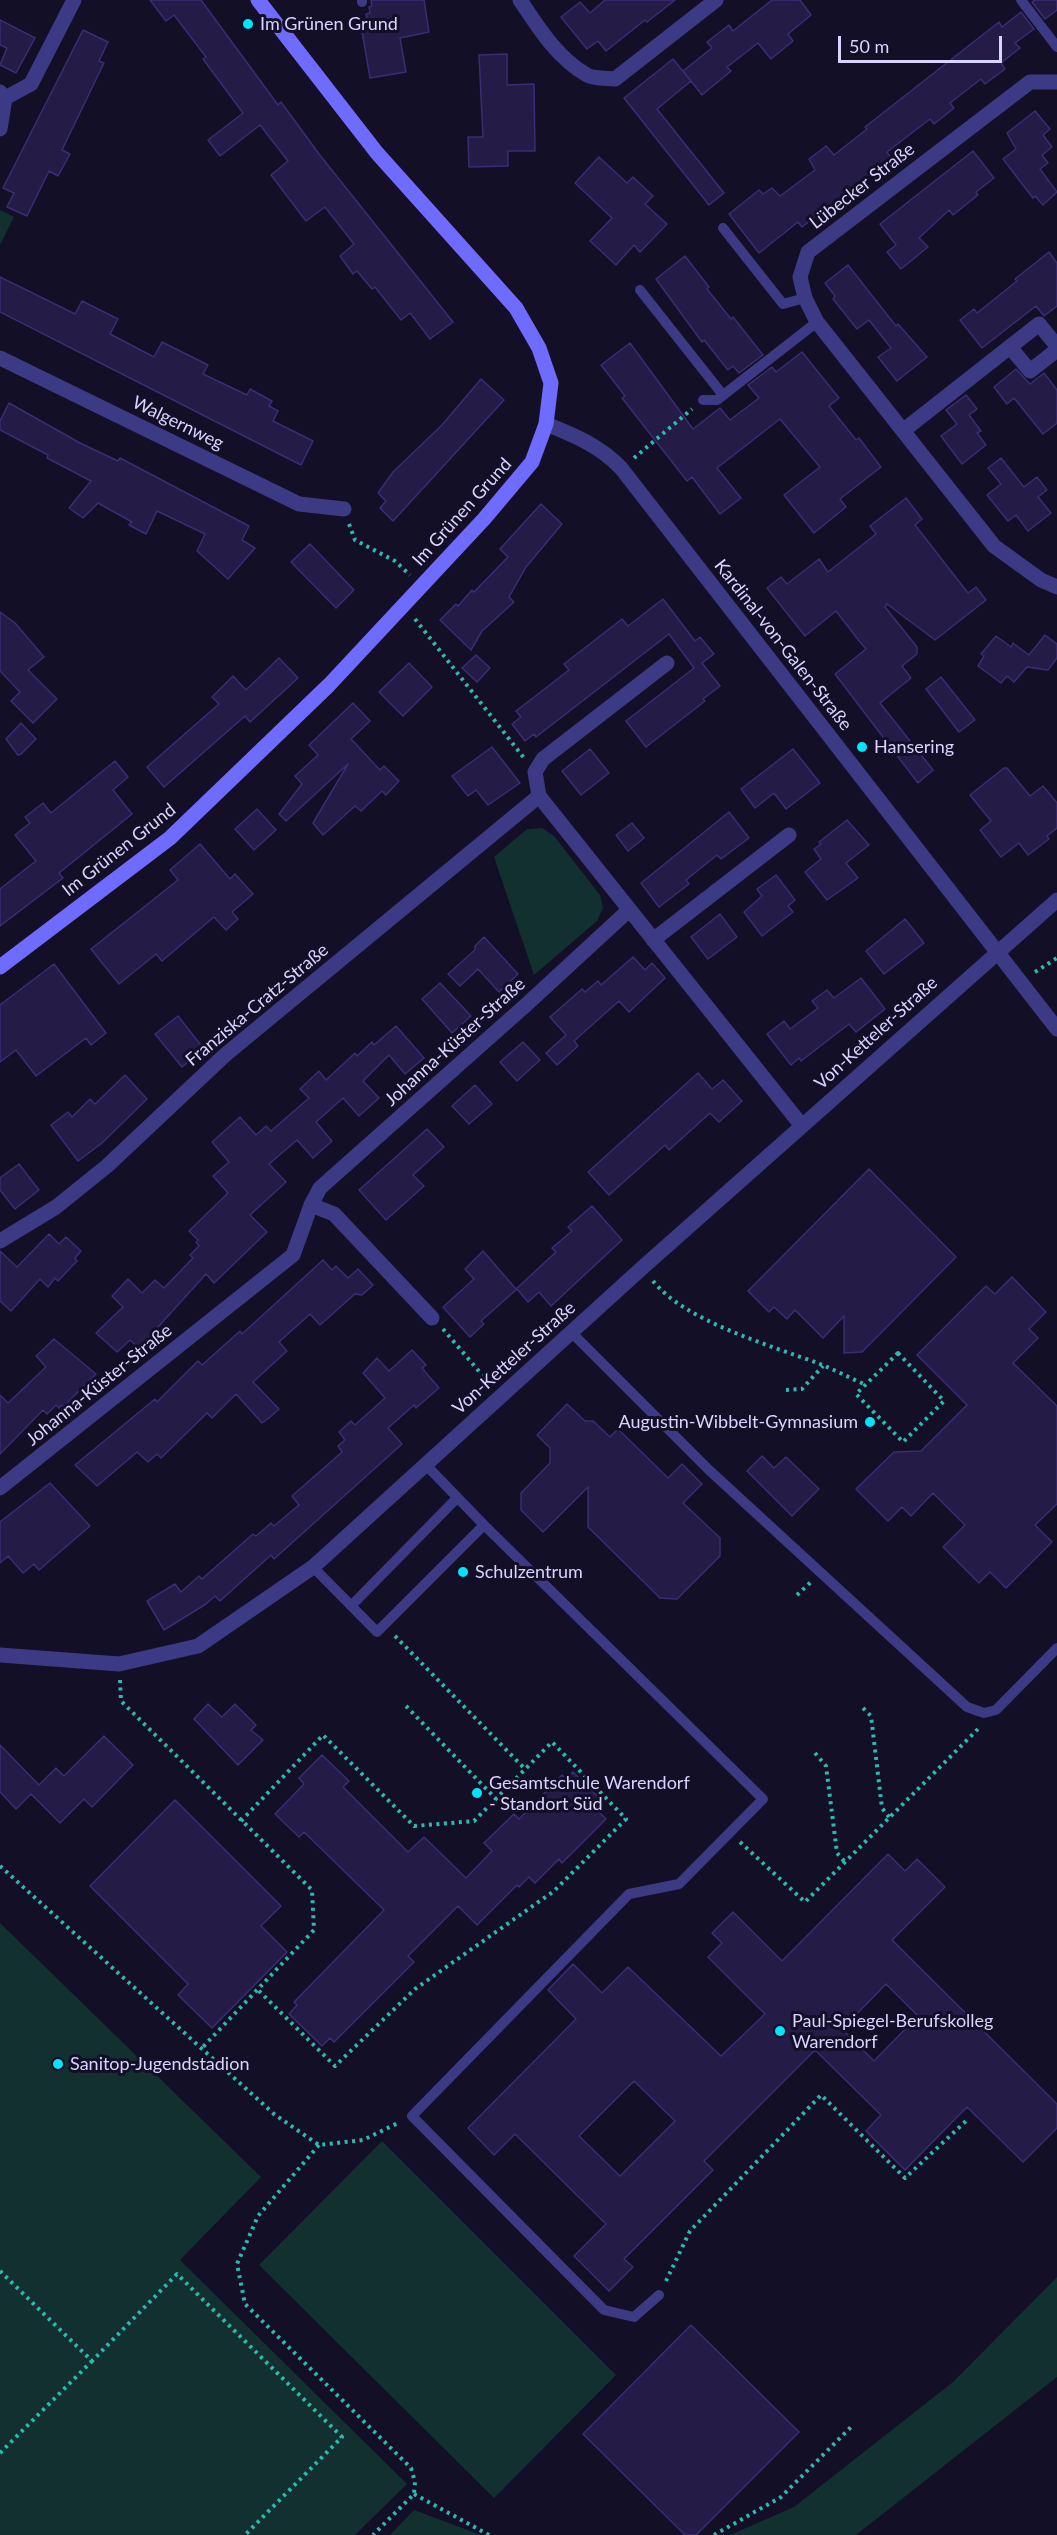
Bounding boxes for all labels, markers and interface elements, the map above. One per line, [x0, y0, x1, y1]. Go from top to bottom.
place label: Im Grünen Grund [260, 13, 398, 35]
marker: Im Grünen Grund [241, 17, 255, 31]
scale bar [841, 24, 1004, 62]
text: 50 m [849, 35, 889, 57]
street label: Lübecker Straße [805, 138, 919, 234]
street label: Walgernweg [129, 392, 227, 454]
street label: Im Grünen Grund [408, 454, 516, 570]
street label: Kardinal-von-Galen-Straße [710, 555, 856, 735]
place label: Hansering [874, 736, 954, 758]
marker: Hansering [855, 740, 869, 754]
street label: Im Grünen Grund [58, 799, 180, 901]
street label: Franziska-Cratz-Straße [181, 939, 333, 1071]
street label: Von-Ketteler-Straße [810, 972, 942, 1094]
street label: Johanna-Küster-Straße [380, 973, 530, 1111]
street label: Von-Ketteler-Straße [448, 1297, 580, 1419]
street label: Johanna-Küster-Straße [22, 1320, 176, 1450]
place label: Augustin-Wibbelt-Gymnasium [619, 1411, 858, 1433]
marker: Augustin-Wibbelt-Gymnasium [863, 1415, 877, 1429]
place label: Schulzentrum [475, 1561, 583, 1583]
marker: Schulzentrum [456, 1565, 470, 1579]
place label: Gesamtschule Warendorf - Standort Süd [489, 1772, 690, 1814]
marker: Gesamtschule Warendorf - Standort Süd [470, 1786, 484, 1800]
place label: Paul-Spiegel-Berufskolleg Warendorf [792, 2010, 993, 2052]
marker: Paul-Spiegel-Berufskolleg Warendorf [773, 2024, 787, 2038]
place label: Sanitop-Jugendstadion [70, 2053, 249, 2075]
marker: Sanitop-Jugendstadion [51, 2057, 65, 2071]

